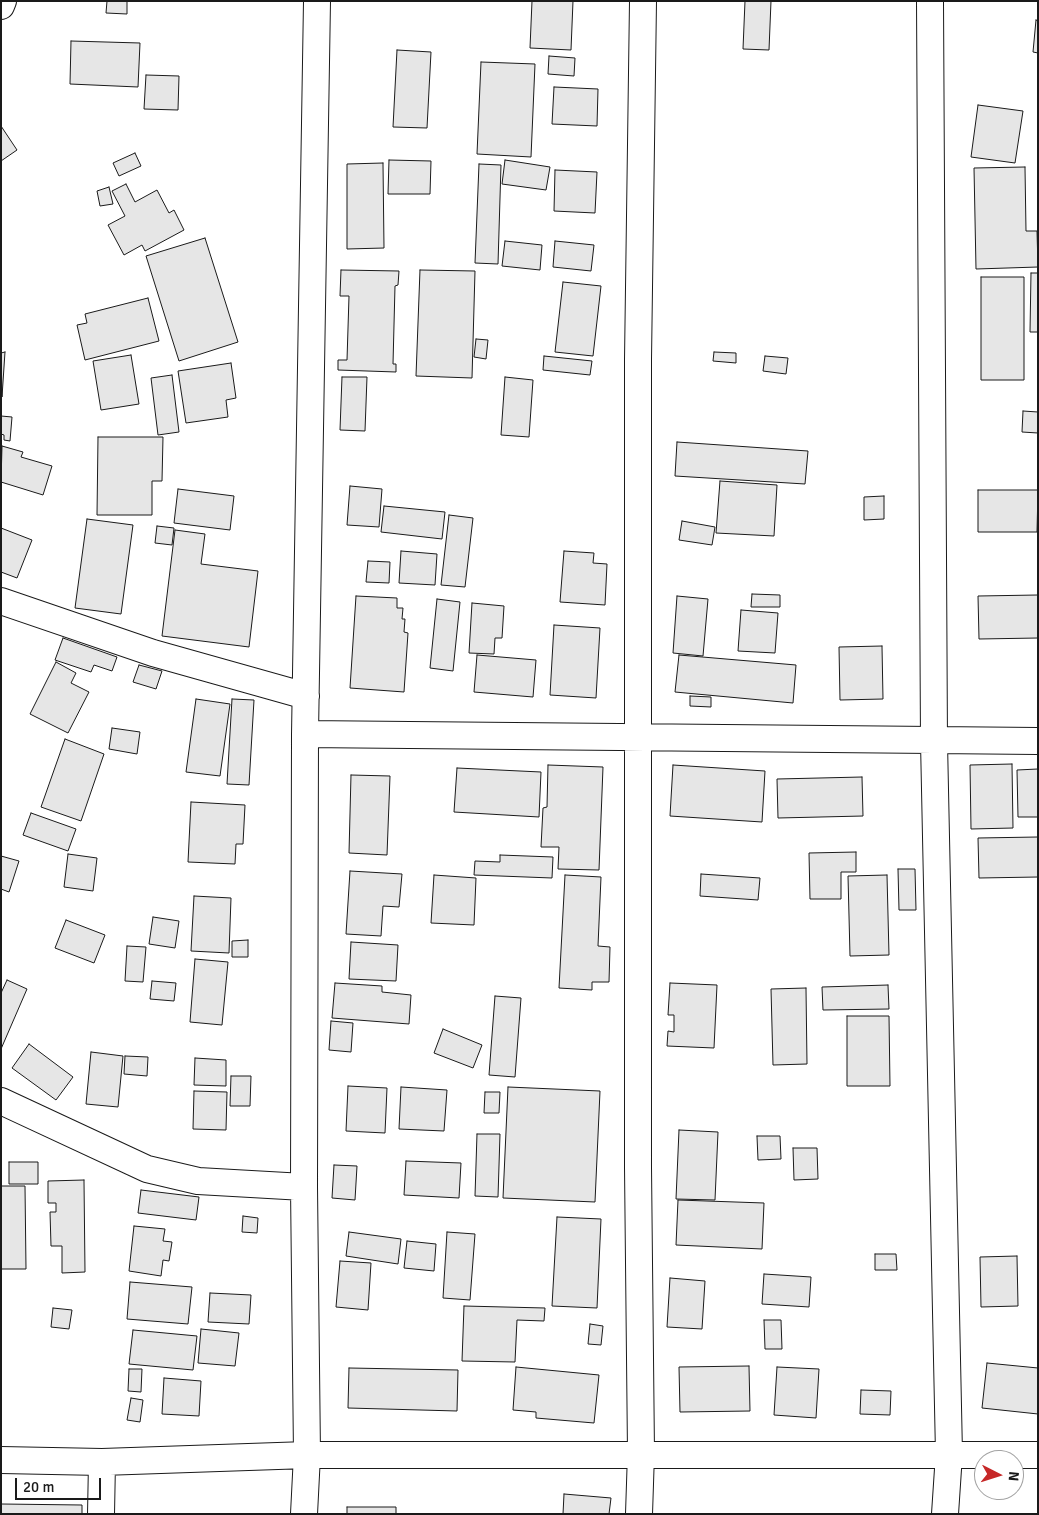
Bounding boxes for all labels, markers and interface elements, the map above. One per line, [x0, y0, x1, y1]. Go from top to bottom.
north arrow [974, 1450, 1024, 1500]
scale bar [18, 1468, 104, 1500]
text: N [1005, 1471, 1022, 1482]
text: 20 m [23, 1478, 54, 1496]

